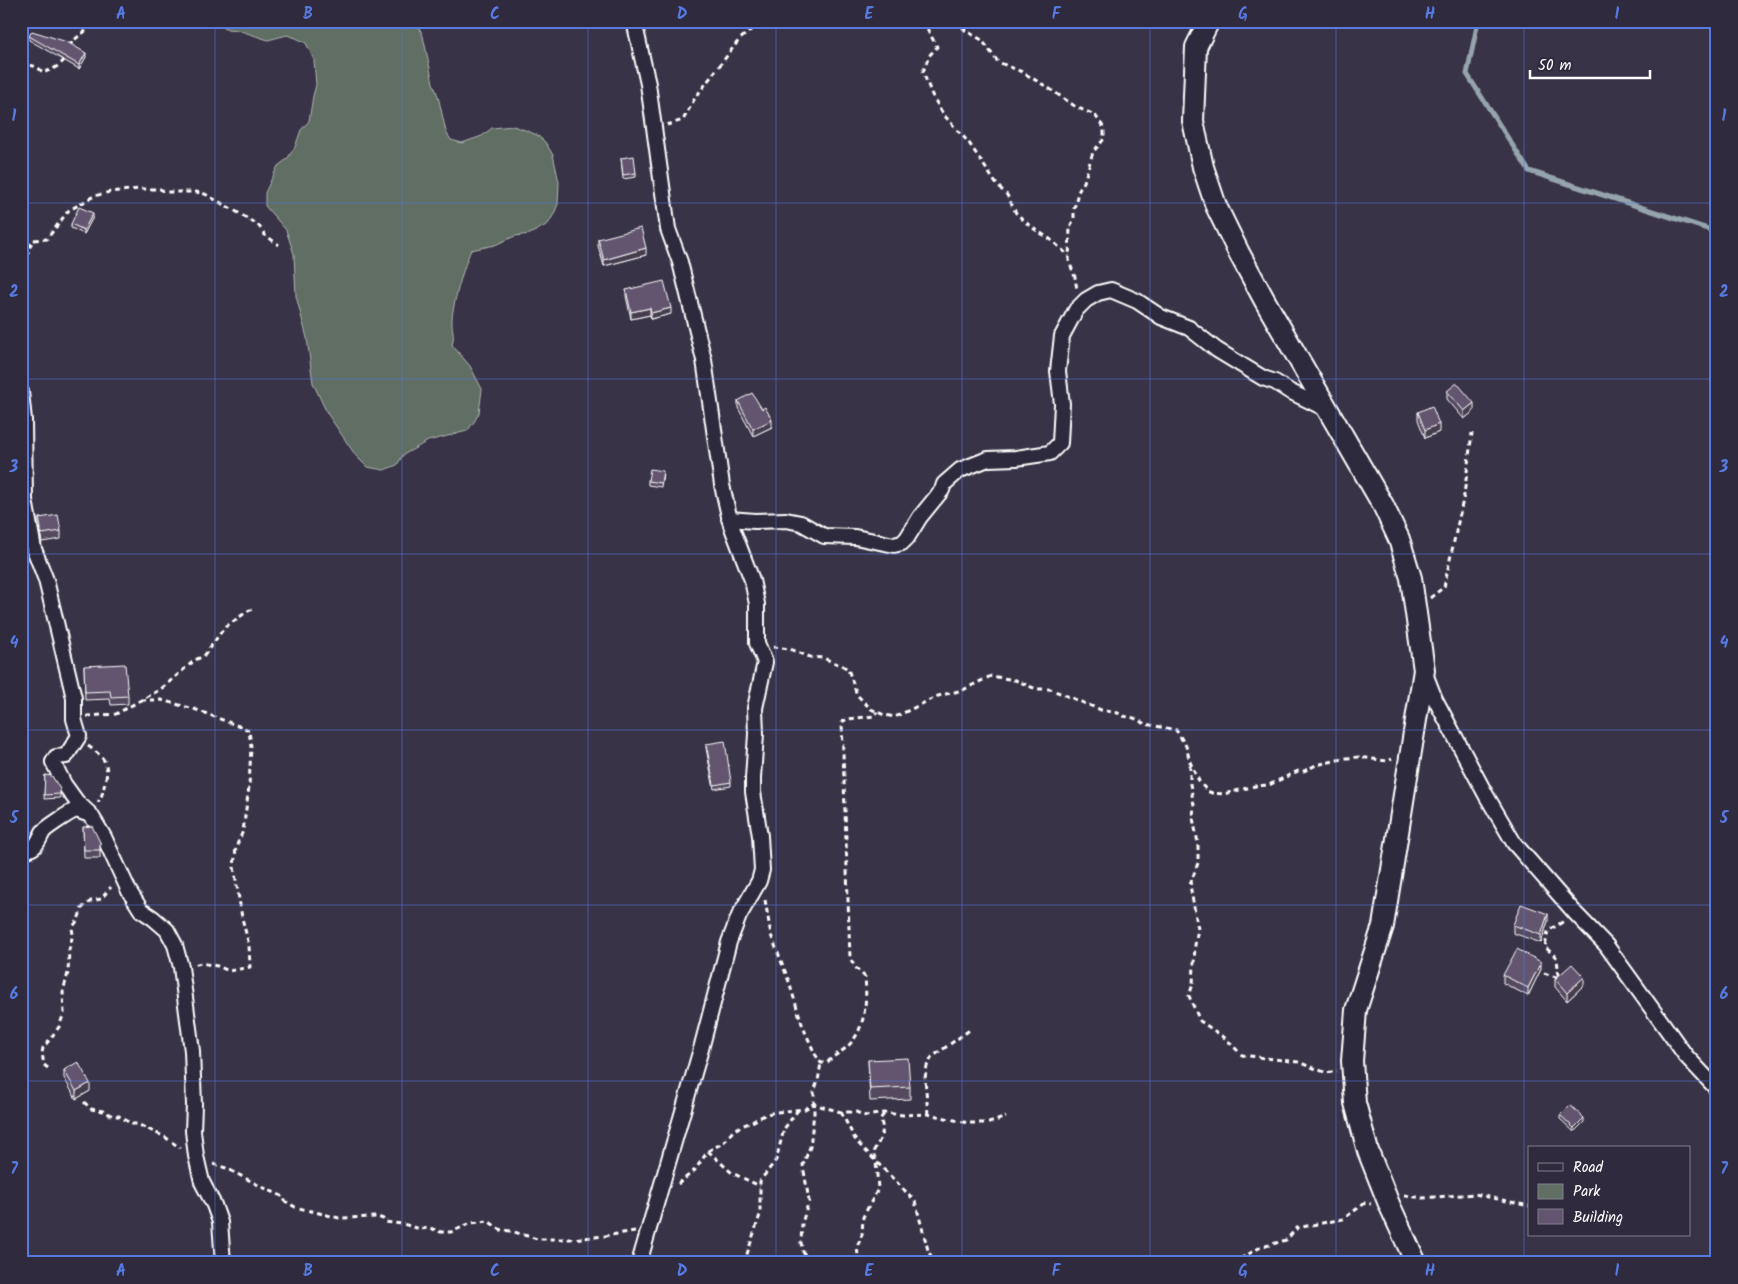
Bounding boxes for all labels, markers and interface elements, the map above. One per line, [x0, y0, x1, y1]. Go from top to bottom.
text: A [116, 2, 126, 27]
text: B [303, 2, 313, 27]
text: C [490, 2, 500, 27]
text: D [677, 2, 688, 27]
text: E [865, 2, 875, 27]
text: F [1052, 2, 1062, 27]
text: G [1238, 2, 1248, 27]
text: H [1425, 2, 1435, 27]
text: I [1615, 2, 1620, 27]
scale bar [1530, 48, 1650, 80]
text: 50 m [1538, 54, 1572, 78]
text: 1 [12, 104, 17, 129]
text: 1 [1722, 104, 1727, 129]
text: 2 [9, 280, 19, 305]
text: 2 [1719, 280, 1729, 305]
text: 3 [9, 455, 19, 480]
text: 3 [1719, 455, 1729, 480]
text: 4 [10, 631, 19, 656]
text: 4 [1720, 631, 1729, 656]
text: 5 [9, 806, 20, 831]
text: 5 [1719, 806, 1730, 831]
text: 6 [10, 982, 19, 1007]
text: 6 [1720, 982, 1729, 1007]
legend [1528, 1146, 1690, 1236]
text: Road [1573, 1156, 1604, 1180]
text: 7 [10, 1157, 18, 1182]
text: 7 [1720, 1157, 1728, 1182]
text: Park [1573, 1180, 1601, 1204]
text: Building [1573, 1206, 1623, 1230]
text: A [116, 1259, 126, 1284]
text: B [303, 1259, 313, 1284]
text: C [490, 1259, 500, 1284]
text: D [677, 1259, 688, 1284]
text: E [865, 1259, 875, 1284]
text: F [1052, 1259, 1062, 1284]
text: G [1238, 1259, 1248, 1284]
text: H [1425, 1259, 1435, 1284]
text: I [1615, 1259, 1620, 1284]

